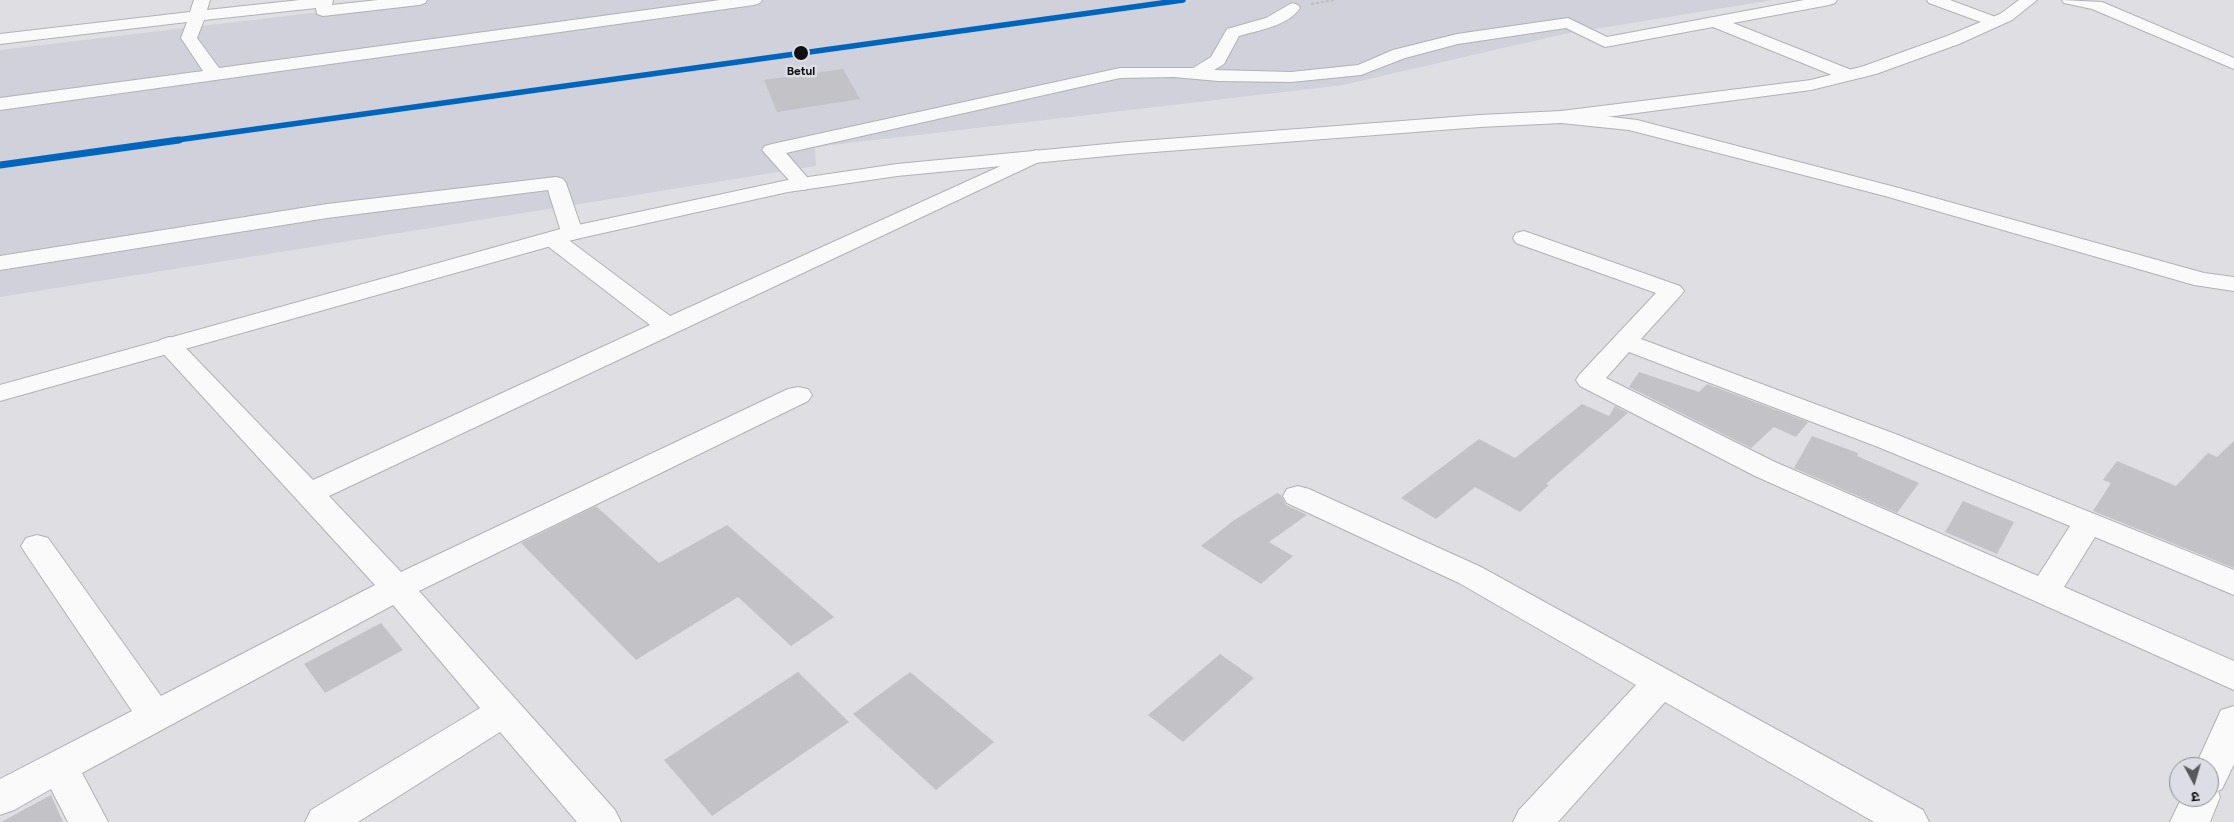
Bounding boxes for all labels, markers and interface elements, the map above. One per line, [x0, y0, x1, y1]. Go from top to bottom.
marker: Betul [792, 44, 810, 62]
place label: Betul [787, 64, 815, 78]
north arrow [2169, 757, 2219, 807]
text: उ [2191, 788, 2200, 805]

